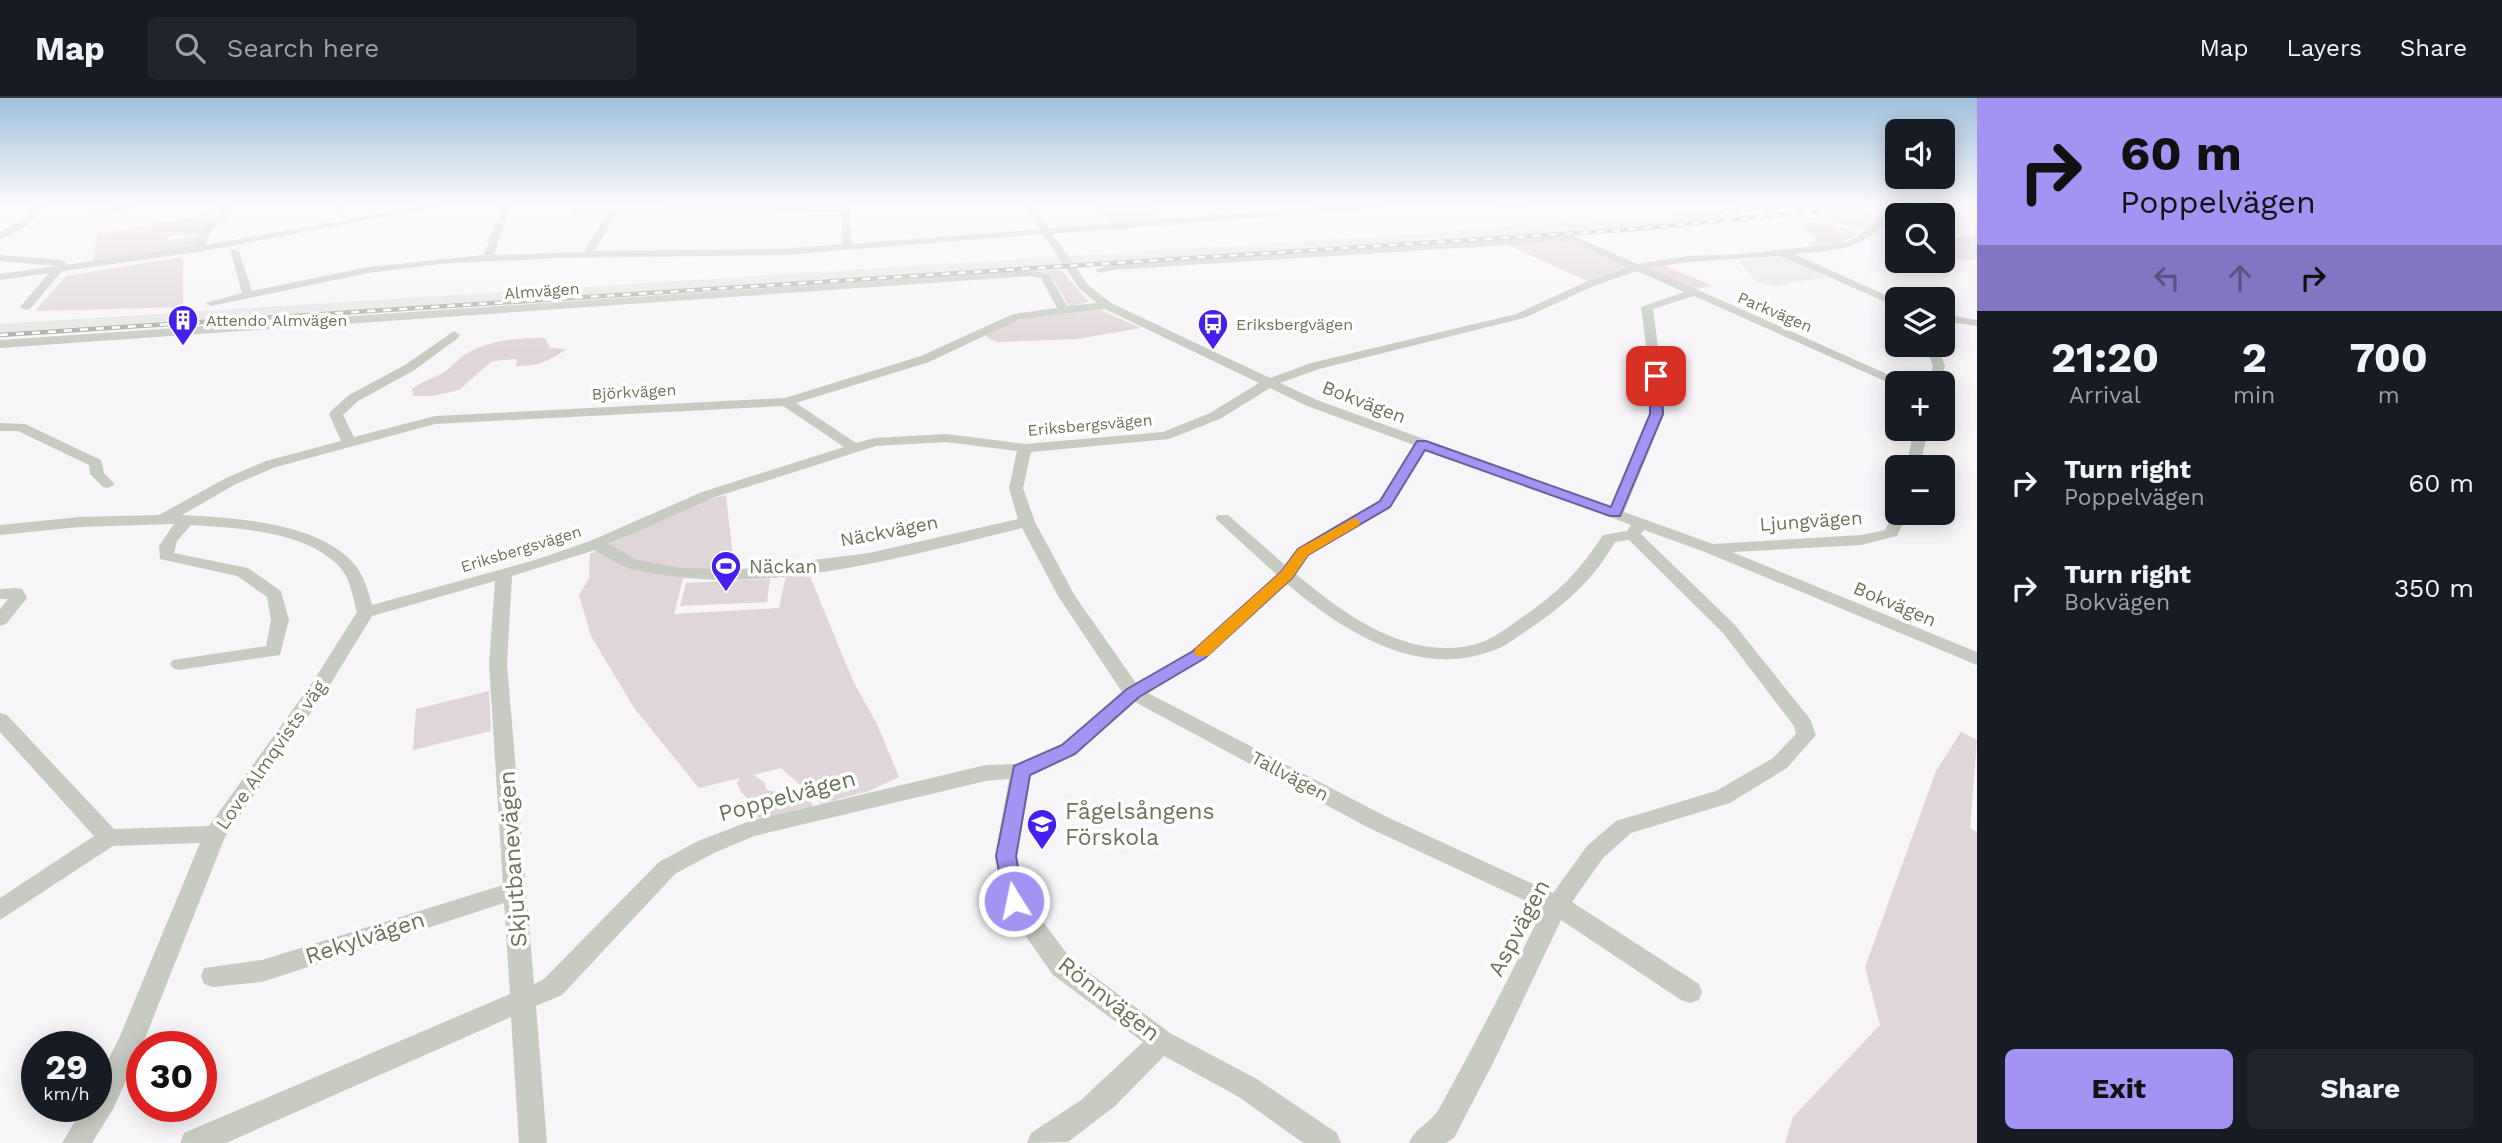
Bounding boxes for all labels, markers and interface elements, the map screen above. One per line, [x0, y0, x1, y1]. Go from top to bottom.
search box [147, 17, 637, 80]
text: Map [35, 29, 105, 68]
icon: search [171, 29, 209, 67]
text: Search here [227, 33, 379, 63]
text: Map [2200, 34, 2248, 62]
text: Layers [2286, 34, 2362, 62]
text: Share [2400, 34, 2467, 62]
map controls [1885, 119, 1955, 525]
button: sound [1885, 119, 1955, 189]
text: 60 m [2120, 124, 2242, 182]
icon: right [2005, 126, 2096, 217]
text: Poppelvägen [2120, 183, 2316, 221]
button: search [1885, 203, 1955, 273]
icon: left [2148, 259, 2186, 297]
icon: ahead [2221, 259, 2259, 297]
icon: right [2294, 259, 2332, 297]
street label: Almvägen [504, 279, 580, 303]
button: layers [1885, 287, 1955, 357]
street label: Parkvägen [1735, 288, 1815, 336]
building icon: Attendo Almvägen [166, 303, 200, 347]
bus stop icon: Eriksbergvägen [1196, 307, 1230, 351]
place label: Attendo Almvägen [206, 311, 347, 330]
place label: Eriksbergvägen [1236, 315, 1353, 334]
text: 21:20 [2051, 333, 2159, 382]
text: 2 [2242, 333, 2267, 382]
text: 700 [2349, 333, 2428, 382]
pin [1626, 346, 1686, 406]
icon: arrive [1637, 357, 1675, 395]
button: + [1885, 371, 1955, 441]
street label: Bokvägen [1319, 376, 1409, 428]
street label: Björkvägen [591, 380, 677, 404]
text: Arrival [2069, 382, 2141, 409]
text: min [2233, 382, 2275, 409]
text: m [2378, 382, 2400, 409]
street label: Eriksbergsvägen [1027, 410, 1153, 440]
text: Turn right [2064, 454, 2191, 484]
button: − [1885, 455, 1955, 525]
icon: right [2005, 464, 2043, 502]
text: 60 m [2408, 468, 2474, 498]
text: Poppelvägen [2064, 484, 2205, 511]
street label: Ljungvägen [1759, 506, 1863, 536]
street label: Näckvägen [838, 510, 940, 552]
street label: Eriksbergsvägen [458, 522, 584, 576]
sports icon: Näckan [709, 549, 743, 593]
place label: Näckan [749, 555, 817, 578]
text: Turn right [2064, 559, 2191, 589]
icon: right [2005, 569, 2043, 607]
text: 350 m [2394, 573, 2474, 603]
street label: Bokvägen [1850, 576, 1940, 632]
text: Bokvägen [2064, 589, 2170, 616]
street label: Love Almqvists väg [211, 675, 332, 834]
street label: Tallvägen [1247, 746, 1333, 806]
street label: Poppelvägen [716, 765, 858, 827]
street label: Skjutbanevägen [493, 770, 533, 948]
place label: Fågelsångens Förskola [1065, 798, 1215, 851]
school or university icon: Fågelsångens Förskola [1025, 807, 1059, 851]
position arrow [977, 864, 1051, 938]
street label: Aspvägen [1482, 875, 1556, 981]
street label: Rekylvägen [302, 906, 428, 970]
street label: Rönnvägen [1053, 951, 1165, 1047]
speed limit sign: 30 [126, 1031, 217, 1122]
text: 29 [45, 1046, 88, 1088]
button: Exit [2005, 1049, 2233, 1129]
button: Share [2247, 1049, 2474, 1129]
text: km/h [43, 1083, 90, 1104]

